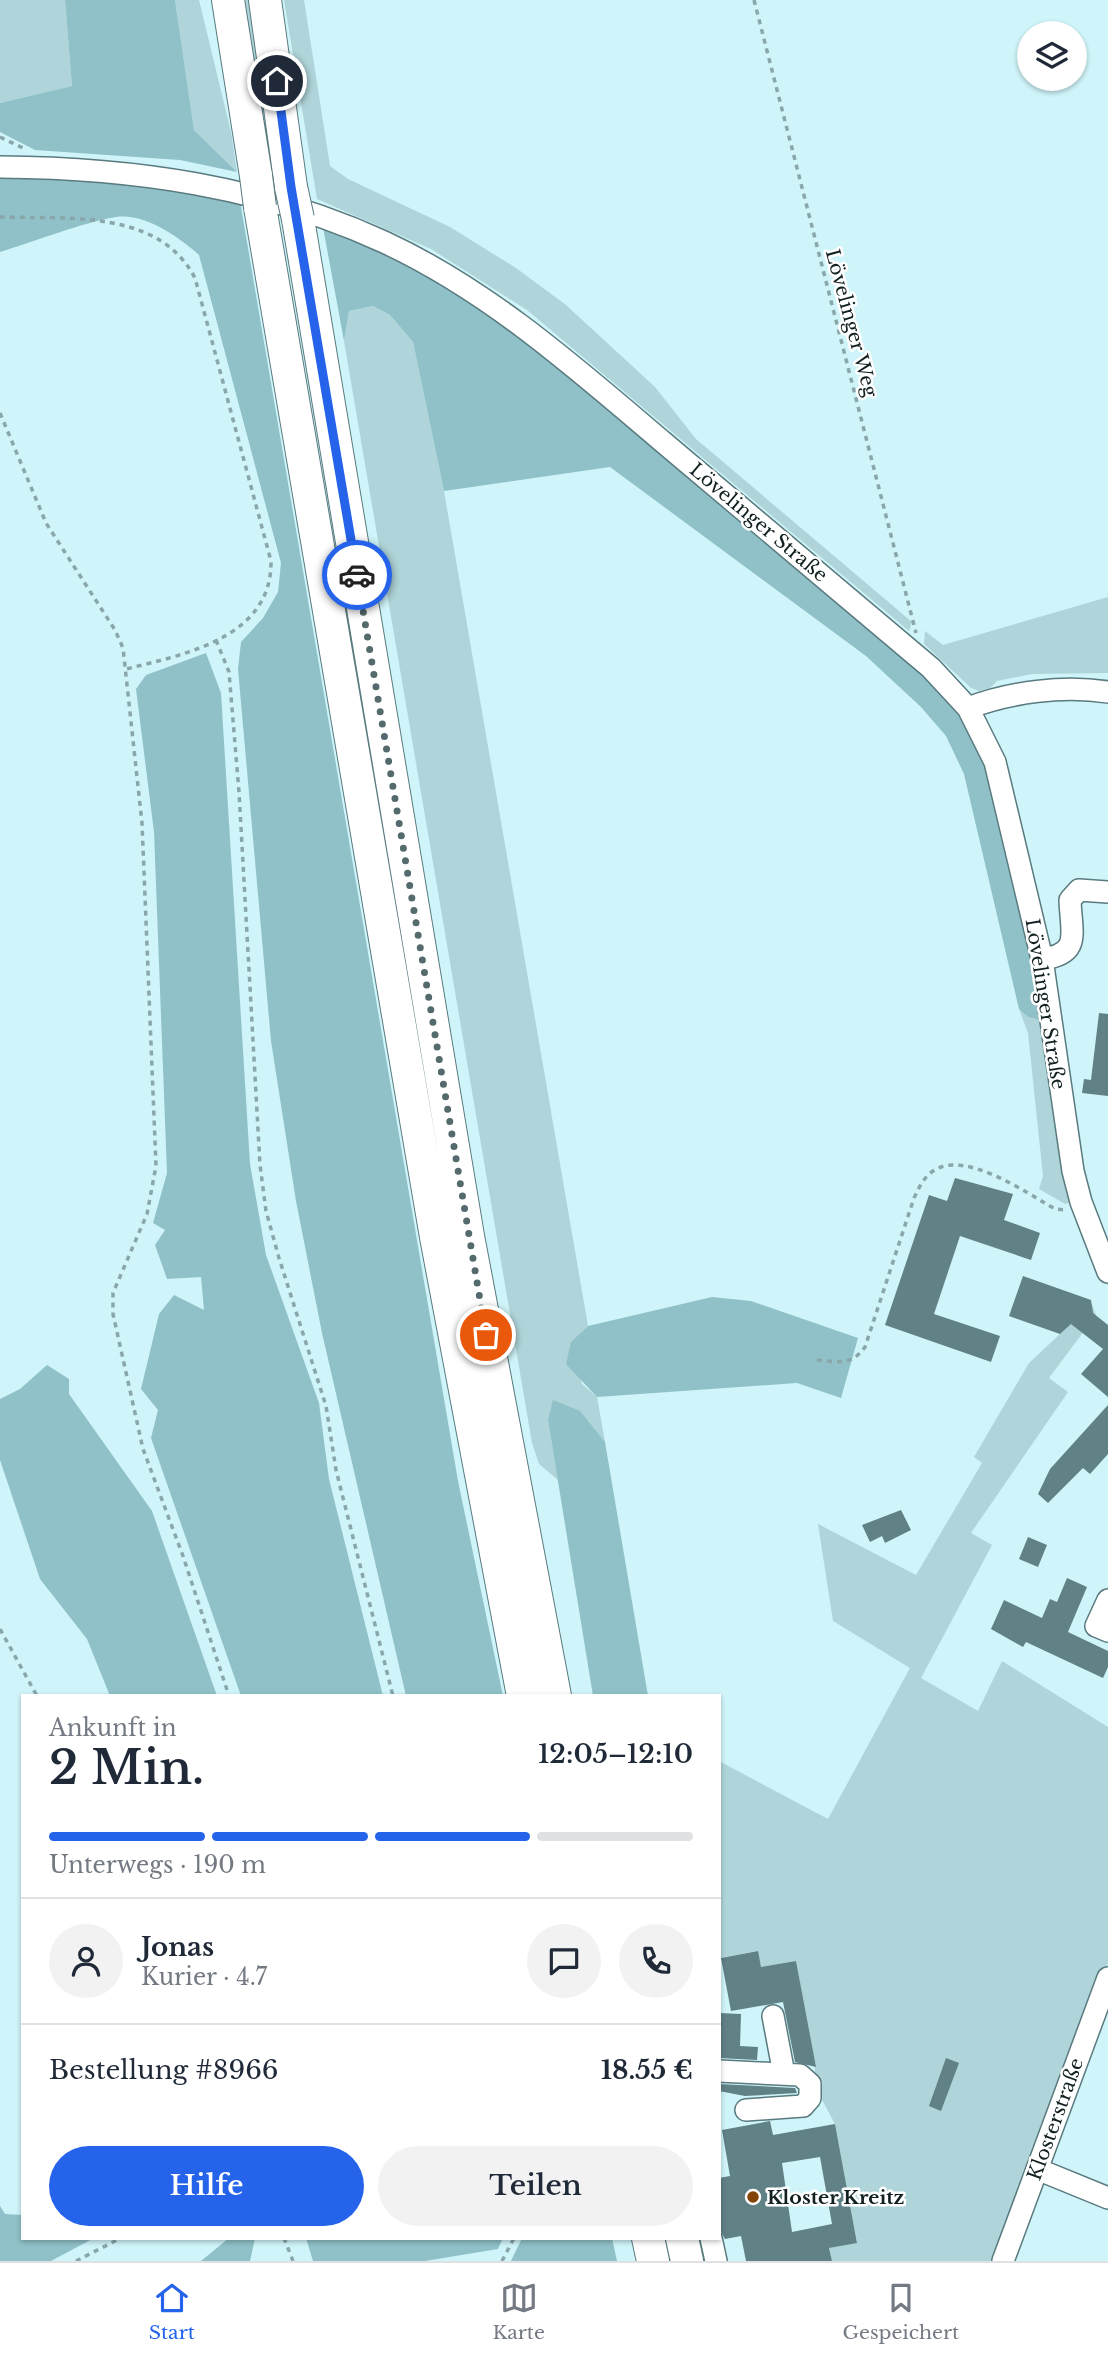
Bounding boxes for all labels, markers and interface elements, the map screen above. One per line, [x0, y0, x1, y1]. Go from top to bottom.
map controls [1017, 21, 1087, 91]
button: layers [1017, 21, 1087, 91]
pin [247, 51, 307, 111]
icon: home [258, 62, 296, 100]
street label: Lövelinger Weg [821, 247, 882, 400]
street label: Lövelinger Straße [685, 458, 832, 587]
courier [322, 540, 392, 610]
icon: car [338, 556, 376, 594]
street label: Lövelinger Straße [1021, 917, 1070, 1091]
pin [456, 1305, 516, 1365]
icon: bag [467, 1316, 505, 1354]
text: Ankunft in [49, 1714, 177, 1742]
text: 12:05–12:10 [538, 1738, 693, 1770]
text: 2 Min. [49, 1739, 204, 1796]
text: Unterwegs · 190 m [49, 1851, 266, 1879]
button: person [49, 1924, 123, 1998]
button: chat [527, 1924, 601, 1998]
button: phone [619, 1924, 693, 1998]
text: Jonas [141, 1931, 214, 1963]
text: Kurier · 4.7 [141, 1963, 267, 1991]
text: Bestellung #8966 [49, 2054, 279, 2086]
text: 18.55 € [601, 2054, 693, 2086]
street label: Klosterstraße [1023, 2055, 1088, 2183]
button: Hilfe [49, 2146, 364, 2226]
button: Teilen [378, 2146, 693, 2226]
place label: Kloster Kreitz [767, 2186, 905, 2209]
marker: Kloster Kreitz [745, 2189, 761, 2205]
tab: Start [149, 2279, 195, 2344]
tab: Karte [492, 2279, 545, 2344]
tab: Gespeichert [843, 2279, 959, 2344]

